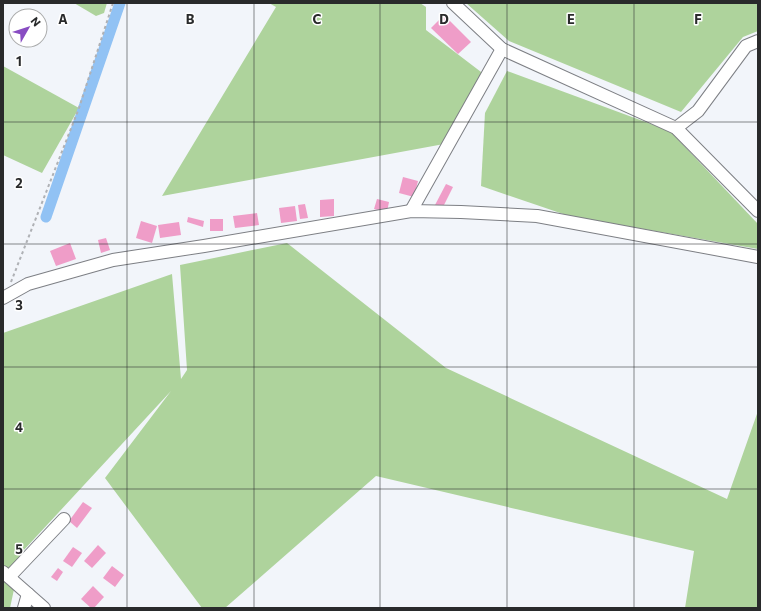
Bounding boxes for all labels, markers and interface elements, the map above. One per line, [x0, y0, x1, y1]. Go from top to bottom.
north arrow [8, 8, 48, 48]
text: A [58, 11, 68, 27]
text: B [186, 11, 195, 27]
text: C [313, 11, 322, 27]
text: D [439, 11, 449, 27]
text: E [567, 11, 575, 27]
text: F [694, 11, 702, 27]
text: N [29, 14, 44, 29]
text: 1 [16, 53, 22, 69]
text: 2 [15, 175, 23, 191]
text: 3 [15, 297, 23, 313]
text: 4 [15, 419, 23, 435]
text: 5 [15, 541, 23, 557]

